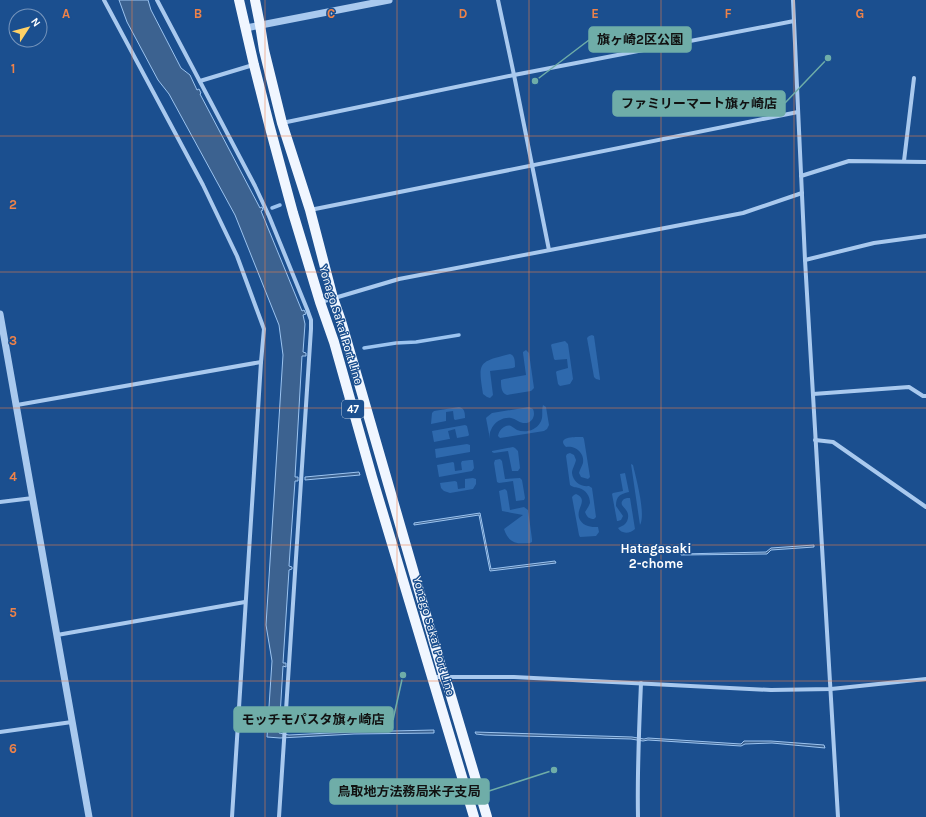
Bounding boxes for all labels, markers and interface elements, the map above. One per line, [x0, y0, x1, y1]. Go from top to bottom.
text: A [62, 6, 70, 21]
text: B [194, 6, 202, 21]
text: C [327, 6, 335, 21]
text: D [459, 6, 468, 21]
text: E [591, 6, 599, 21]
text: F [724, 6, 732, 21]
text: G [856, 6, 864, 21]
north arrow [8, 8, 48, 48]
text: N [28, 15, 43, 29]
callout: 旗ヶ崎2区公園 [589, 27, 691, 52]
text: 旗ヶ崎2区公園 [597, 32, 683, 47]
text: 1 [11, 61, 15, 76]
callout: ファミリーマート旗ヶ崎店 [613, 91, 785, 116]
text: ファミリーマート旗ヶ崎店 [621, 96, 777, 111]
text: 2 [9, 197, 17, 212]
street label: Yonago Sakai Port Line [316, 264, 366, 386]
text: 3 [9, 333, 17, 348]
road number: 47 [342, 400, 364, 418]
text: 4 [9, 469, 17, 484]
district label: Hatagasaki 2-chome [620, 541, 692, 571]
street label: Yonago Sakai Port Line [410, 575, 458, 697]
text: 5 [9, 605, 17, 620]
callout: モッチモパスタ旗ヶ崎店 [234, 707, 393, 732]
text: モッチモパスタ旗ヶ崎店 [241, 712, 385, 727]
text: 6 [9, 741, 17, 756]
callout: 鳥取地方法務局米子支局 [330, 779, 489, 804]
text: 鳥取地方法務局米子支局 [337, 784, 481, 799]

